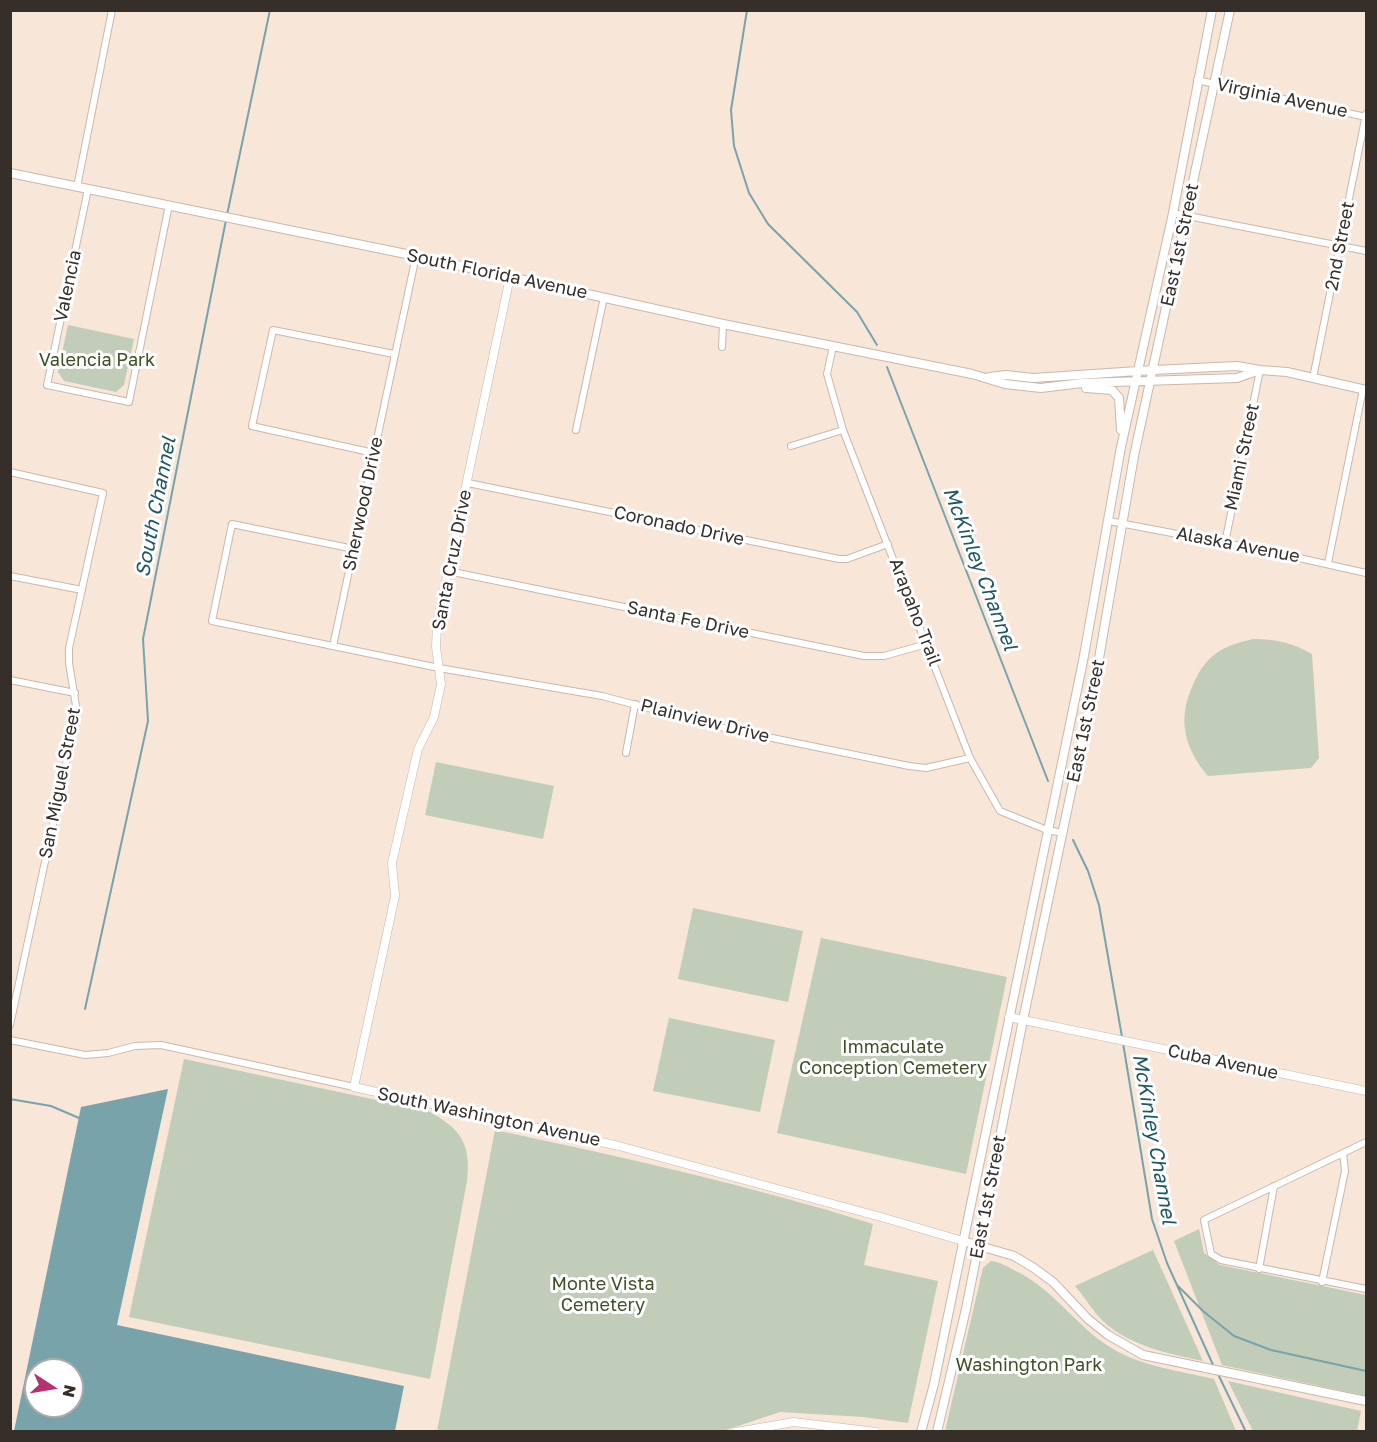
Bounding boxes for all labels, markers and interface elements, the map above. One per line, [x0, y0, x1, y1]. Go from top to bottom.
street label: Virginia Avenue [1214, 74, 1350, 122]
street label: East 1st Street [1156, 181, 1204, 309]
street label: 2nd Street [1321, 200, 1359, 292]
street label: South Florida Avenue [405, 244, 589, 304]
street label: Valencia [50, 248, 86, 324]
park label: Valencia Park [39, 349, 155, 371]
street label: Miami Street [1220, 401, 1264, 513]
water label: South Channel [131, 435, 181, 579]
street label: Sherwood Drive [338, 435, 388, 573]
water label: McKinley Channel [938, 484, 1022, 654]
street label: Santa Cruz Drive [428, 488, 476, 632]
street label: Coronado Drive [612, 502, 746, 550]
street label: Alaska Avenue [1174, 522, 1302, 568]
street label: Arapaho Trail [885, 555, 945, 669]
street label: Santa Fe Drive [625, 596, 751, 644]
street label: East 1st Street [1062, 657, 1110, 785]
street label: Plainview Drive [638, 695, 772, 747]
street label: San Miguel Street [35, 706, 85, 860]
park label: Immaculate Conception Cemetery [799, 1036, 987, 1078]
street label: Cuba Avenue [1166, 1040, 1280, 1084]
water label: McKinley Channel [1127, 1052, 1181, 1226]
street label: South Washington Avenue [376, 1083, 602, 1151]
street label: East 1st Street [965, 1133, 1011, 1261]
park label: Monte Vista Cemetery [551, 1273, 655, 1316]
park label: Washington Park [956, 1354, 1102, 1376]
north arrow [24, 1358, 84, 1418]
text: N [59, 1383, 81, 1399]

